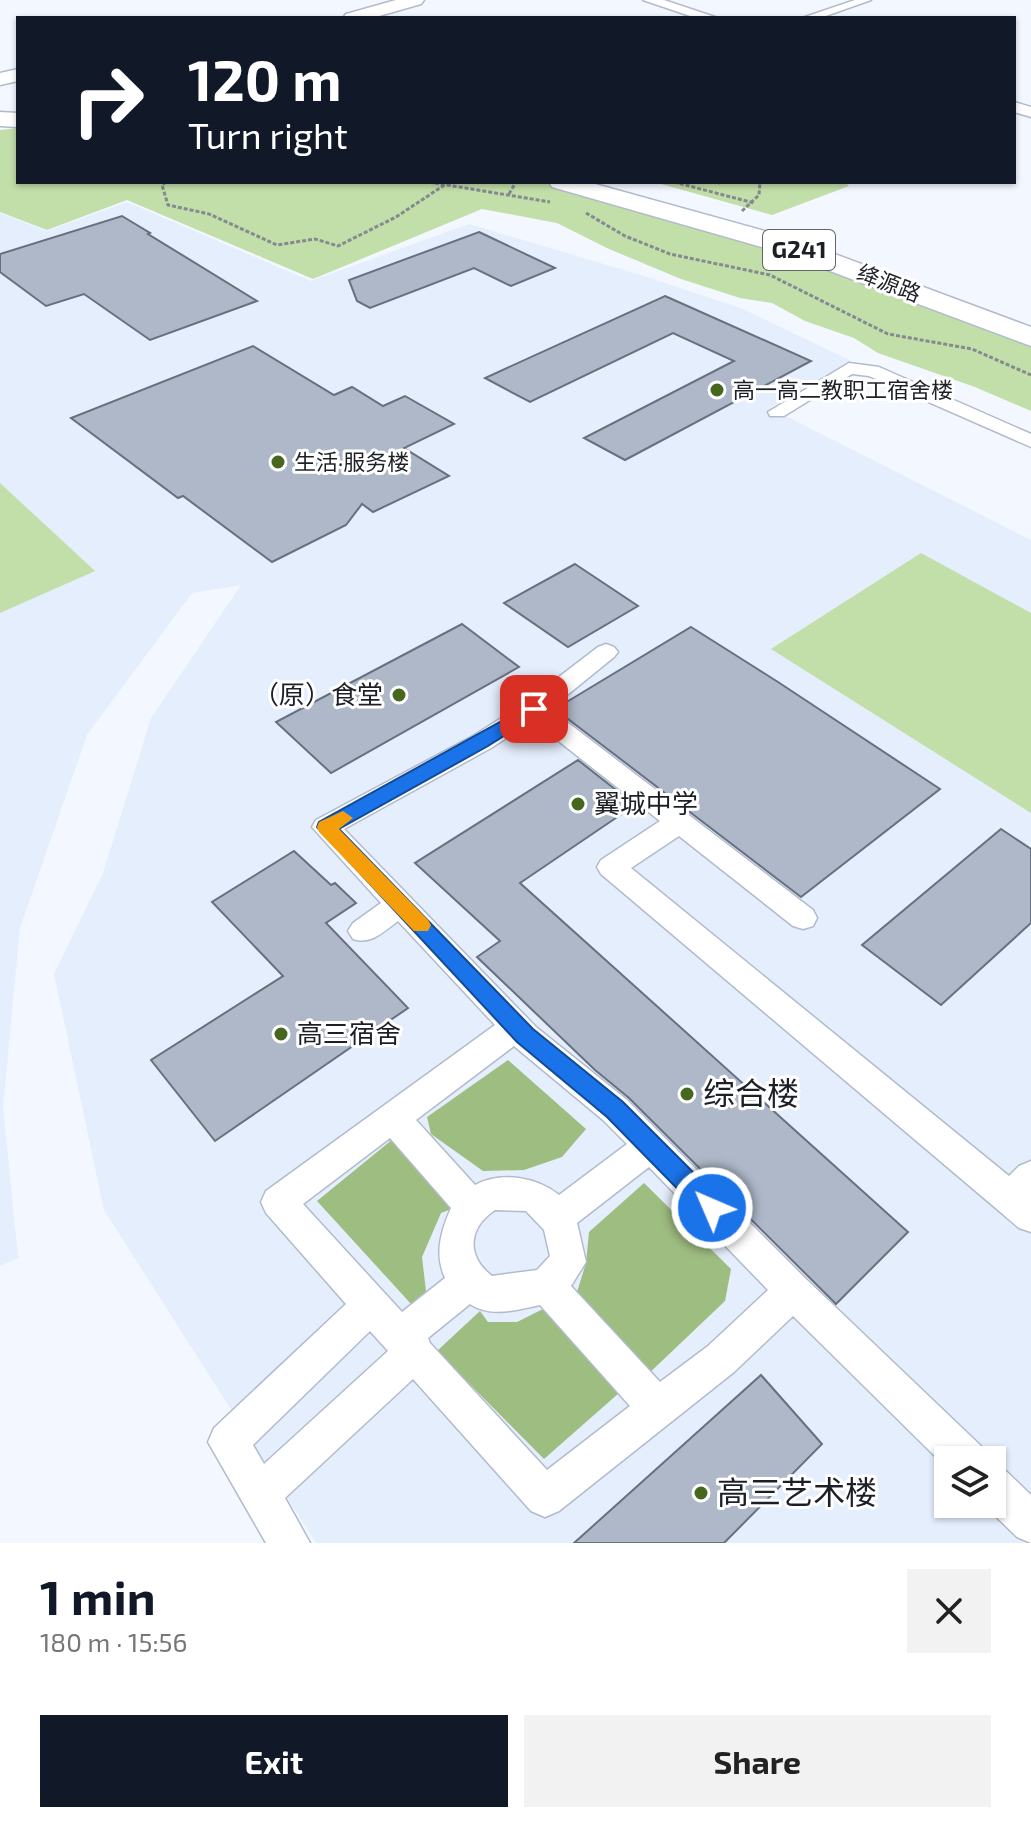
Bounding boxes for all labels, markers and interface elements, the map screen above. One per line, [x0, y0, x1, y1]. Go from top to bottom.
text: 120 m [188, 45, 342, 112]
icon: right [56, 48, 160, 152]
text: Turn right [188, 113, 348, 156]
road number: G241 [763, 230, 835, 270]
street label: 绛源路 [854, 258, 925, 306]
place label: 高一高二教职工宿舍楼 [733, 376, 953, 402]
marker: 高一高二教职工宿舍楼 [708, 381, 726, 399]
place label: 生活·服务楼 [294, 448, 409, 474]
marker: 生活·服务楼 [269, 453, 287, 471]
pin [500, 675, 568, 743]
place label: （原）食堂 [253, 678, 383, 709]
marker: （原）食堂 [390, 686, 408, 704]
icon: arrive [512, 687, 556, 731]
place label: 翼城中学 [594, 787, 698, 818]
marker: 翼城中学 [569, 795, 587, 813]
place label: 高三宿舍 [297, 1017, 401, 1048]
marker: 高三宿舍 [272, 1025, 290, 1043]
place label: 综合楼 [703, 1073, 799, 1111]
marker: 综合楼 [678, 1085, 696, 1103]
position arrow [670, 1166, 754, 1250]
map controls [934, 1446, 1006, 1518]
button: layers [934, 1446, 1006, 1518]
place label: 高三艺术楼 [717, 1472, 877, 1510]
marker: 高三艺术楼 [692, 1484, 710, 1502]
text: 1 min [40, 1567, 156, 1625]
button: close [907, 1569, 991, 1653]
text: 180 m · 15:56 [40, 1626, 187, 1657]
button: Exit [40, 1715, 508, 1807]
button: Share [524, 1715, 991, 1807]

